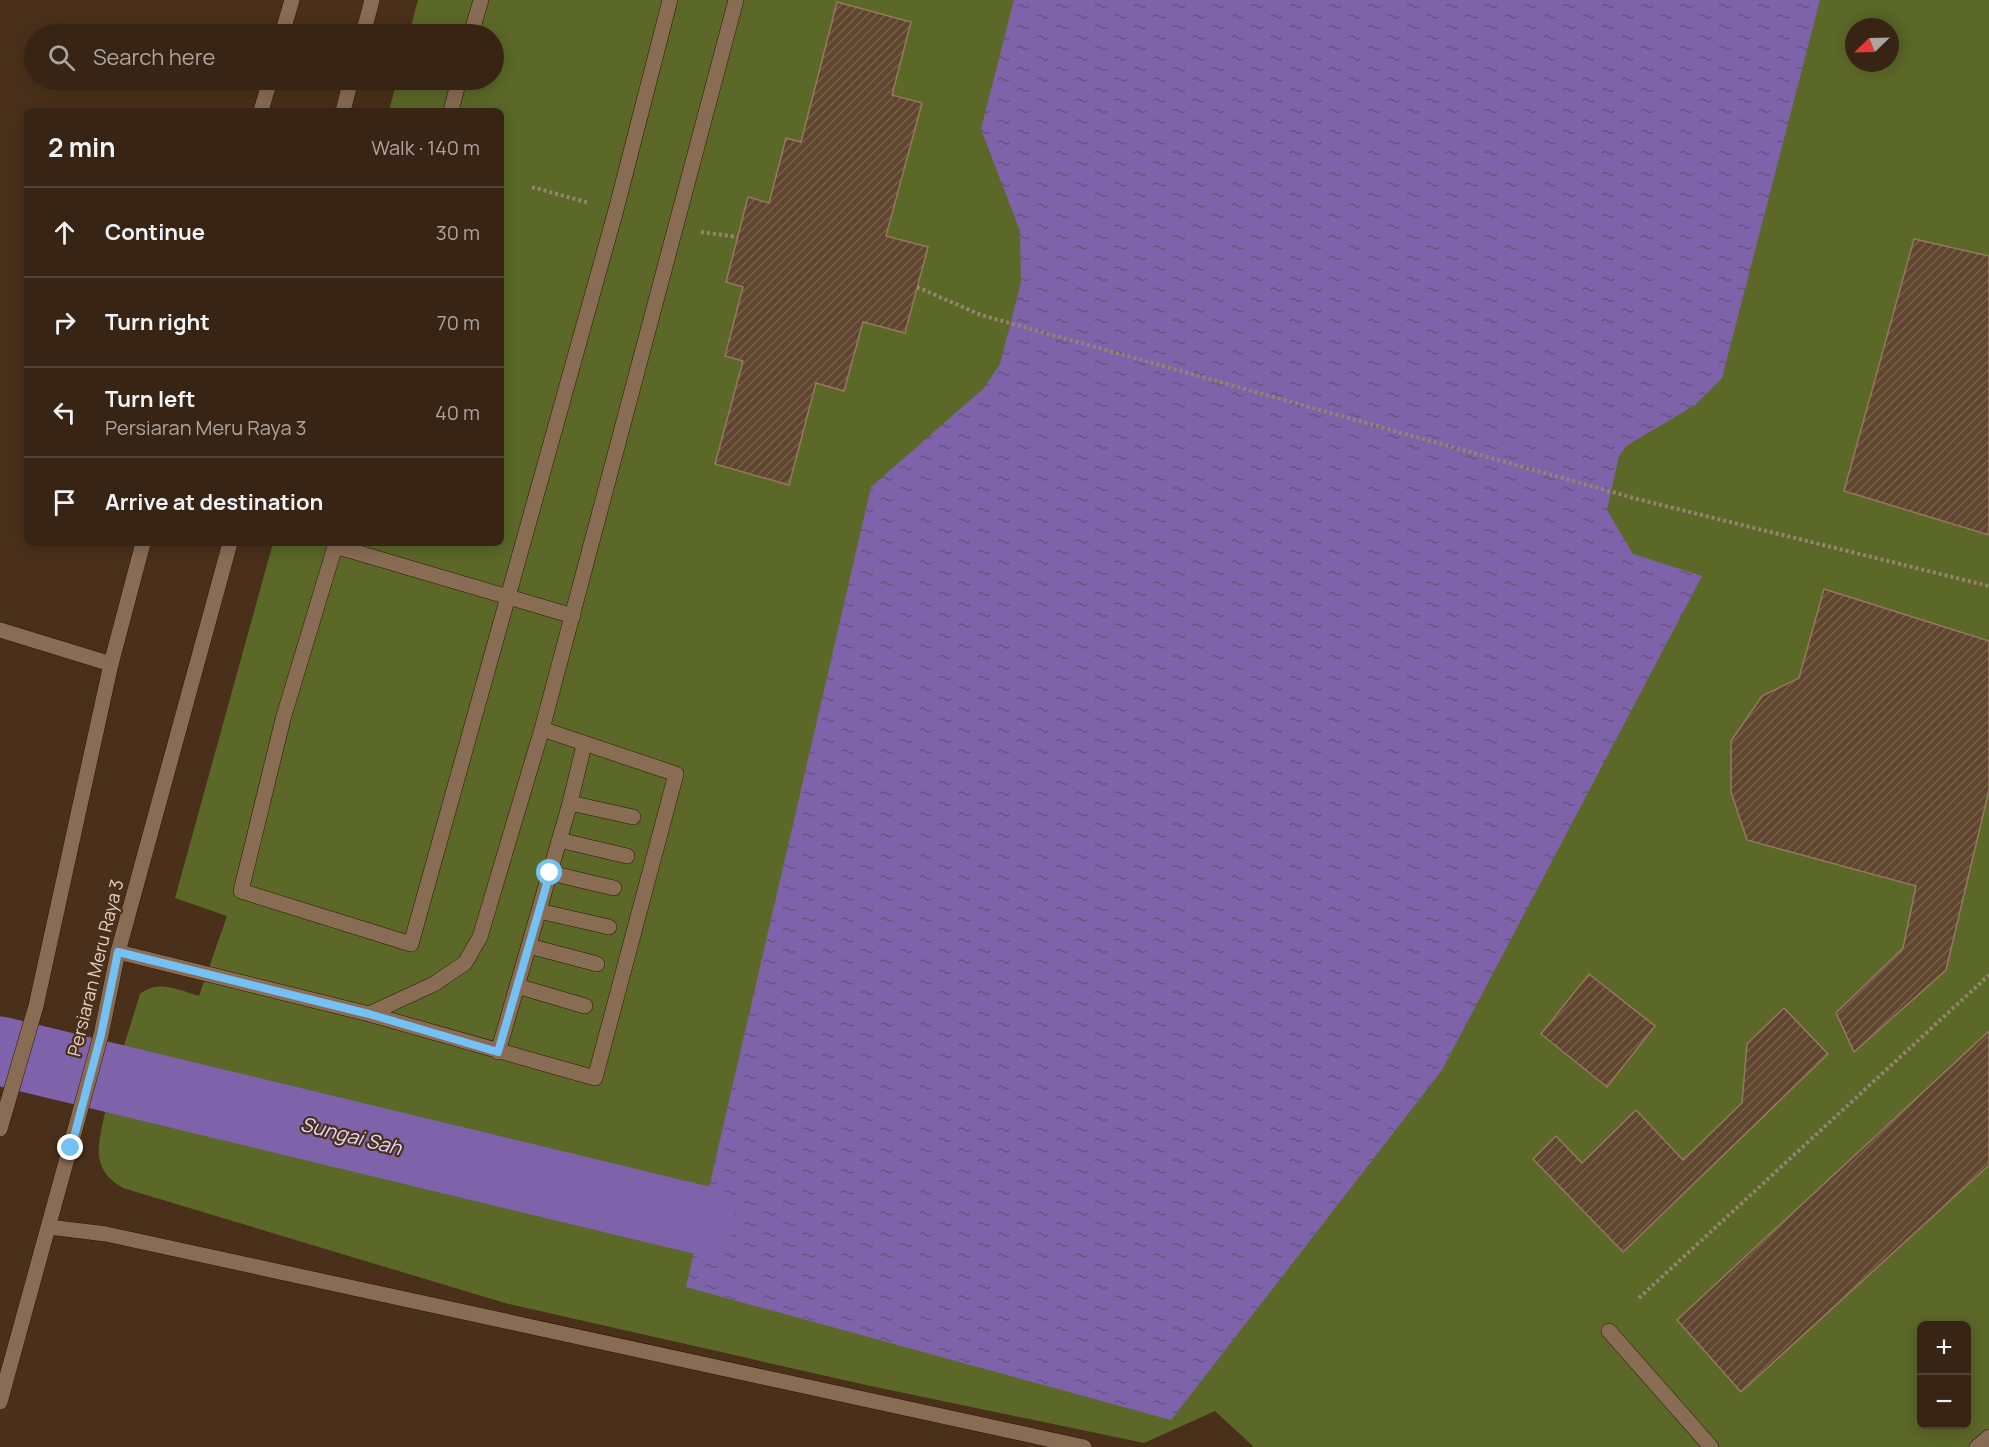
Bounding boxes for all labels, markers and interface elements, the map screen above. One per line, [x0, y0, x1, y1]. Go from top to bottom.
north arrow [1845, 18, 1899, 72]
search box [24, 24, 504, 90]
icon: search [45, 41, 78, 74]
text: Search here [93, 42, 215, 72]
text: 2 min [48, 129, 116, 165]
text: Walk · 140 m [371, 134, 480, 161]
icon: ahead [48, 216, 81, 249]
text: Continue [105, 217, 205, 247]
text: 30 m [436, 219, 480, 246]
icon: right [48, 306, 81, 339]
text: Turn right [105, 307, 210, 337]
text: 70 m [437, 309, 480, 336]
text: Turn left [105, 384, 195, 414]
icon: left [48, 396, 81, 429]
text: 40 m [435, 399, 480, 426]
text: Persiaran Meru Raya 3 [105, 414, 307, 441]
icon: arrive [48, 486, 81, 519]
text: Arrive at destination [105, 487, 323, 517]
route start [536, 859, 562, 885]
street label: Persiaran Meru Raya 3 [61, 877, 129, 1059]
water label: Sungai Sah [298, 1110, 405, 1161]
route end [57, 1134, 83, 1160]
map controls [1917, 1321, 1971, 1429]
button: + [1917, 1321, 1971, 1375]
button: − [1917, 1375, 1971, 1429]

